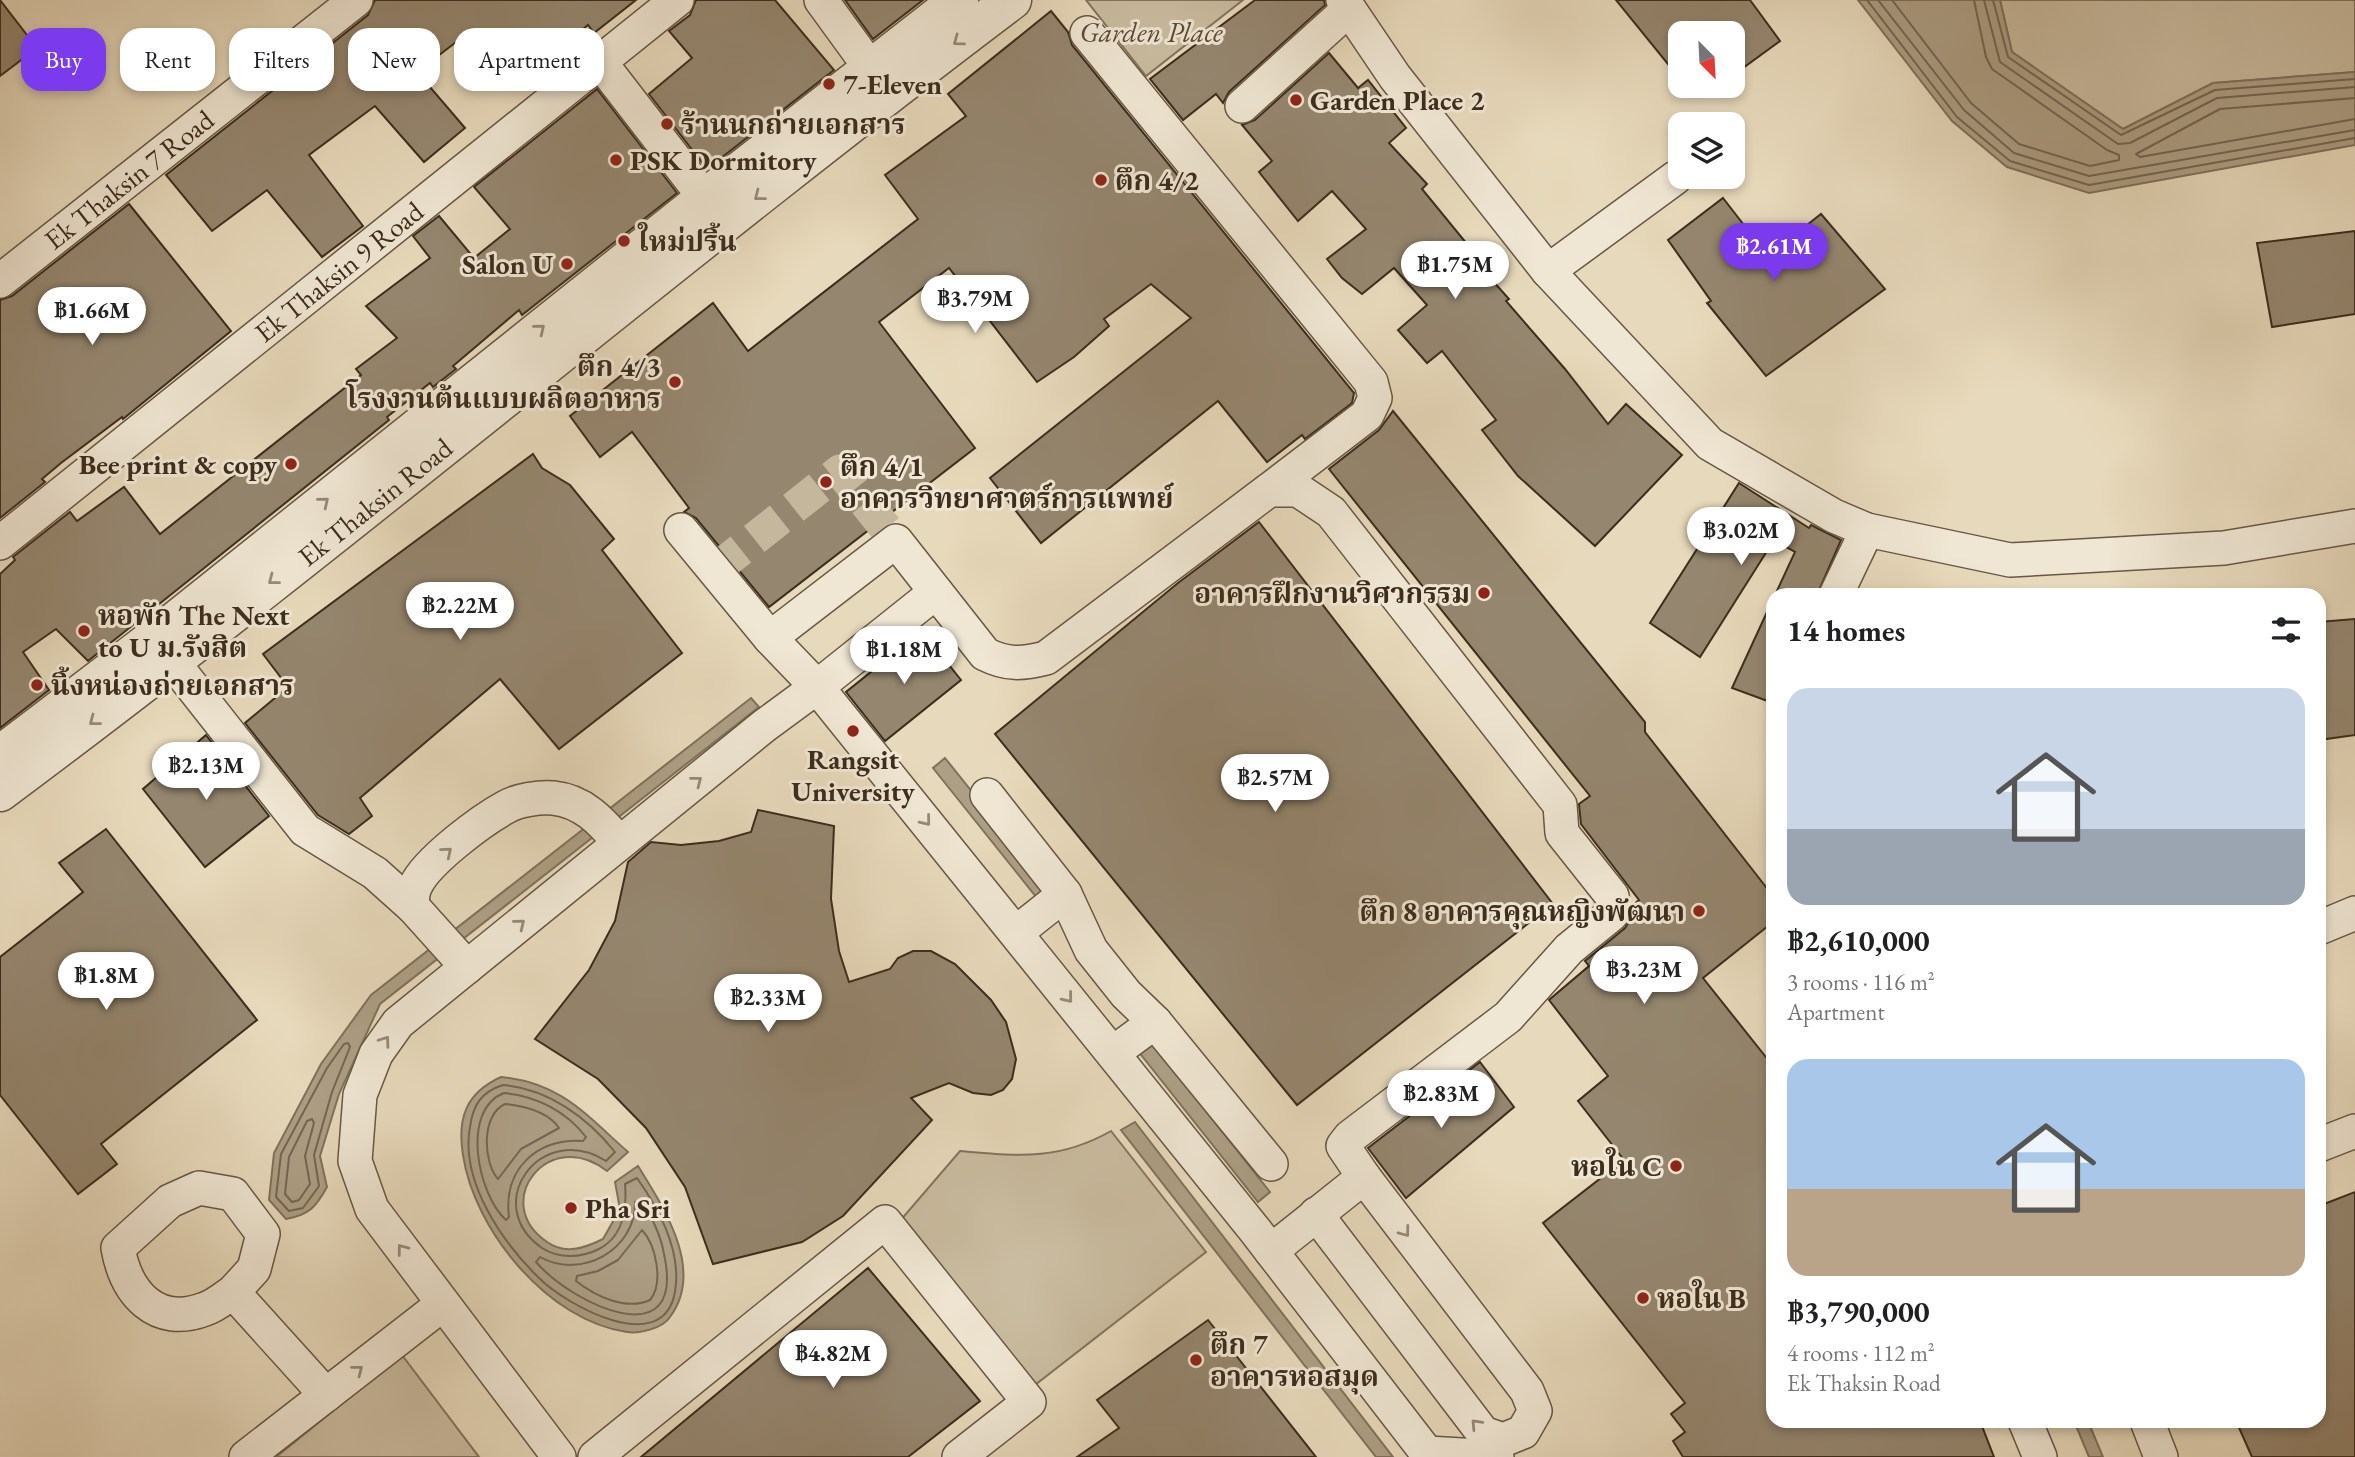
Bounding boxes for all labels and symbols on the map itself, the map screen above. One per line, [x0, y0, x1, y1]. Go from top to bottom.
park label: Garden Place [1080, 14, 1223, 50]
north arrow [1668, 21, 1745, 98]
one-way arrow [953, 33, 965, 45]
place label: 7-Eleven [843, 66, 942, 102]
marker: 7-Eleven [821, 76, 837, 92]
place label: Garden Place 2 [1310, 82, 1485, 118]
marker: Garden Place 2 [1288, 92, 1304, 108]
street label: Ek Thaksin 7 Road [37, 101, 221, 257]
place label: ร้านนกถ่ายเอกสาร [681, 106, 905, 142]
marker: ร้านนกถ่ายเอกสาร [659, 116, 675, 132]
place label: PSK Dormitory [630, 142, 817, 178]
marker: PSK Dormitory [608, 152, 624, 168]
place label: ตึก 4/2 [1115, 162, 1199, 198]
marker: ตึก 4/2 [1093, 172, 1109, 188]
one-way arrow [754, 188, 767, 200]
street label: Ek Thaksin 9 Road [247, 192, 431, 350]
place label: ใหม่ปริ้น [637, 222, 737, 259]
pin: ฿2.61M [1717, 224, 1831, 283]
marker: ใหม่ปริ้น [616, 233, 632, 249]
pin: ฿1.75M [1398, 242, 1512, 301]
place label: Salon U [462, 246, 553, 282]
marker: Salon U [559, 256, 575, 272]
pin: ฿3.79M [918, 276, 1032, 335]
pin: ฿1.66M [35, 288, 149, 347]
one-way arrow [533, 325, 545, 338]
place label: ตึก 4/3 โรงงานต้นแบบผลิตอาหาร [346, 348, 661, 416]
marker: ตึก 4/3 โรงงานต้นแบบผลิตอาหาร [667, 374, 683, 390]
street label: Ek Thaksin Road [290, 429, 460, 574]
place label: Bee print & copy [79, 446, 278, 482]
place label: ตึก 4/1 อาคารวิทยาศาตร์การแพทย์ [840, 448, 1174, 516]
marker: Bee print & copy [283, 456, 299, 472]
marker: ตึก 4/1 อาคารวิทยาศาตร์การแพทย์ [818, 474, 834, 490]
one-way arrow [317, 497, 329, 510]
pin: ฿3.02M [1684, 508, 1798, 567]
one-way arrow [268, 572, 280, 585]
place label: อาคารฝึกงานวิศวกรรม [1194, 575, 1470, 611]
pin: ฿2.22M [403, 582, 517, 642]
marker: อาคารฝึกงานวิศวกรรม [1476, 585, 1492, 601]
place label: หอพัก The Next to U ม.รังสิต [98, 597, 290, 665]
marker: หอพัก The Next to U ม.รังสิต [76, 623, 92, 639]
pin: ฿1.18M [847, 626, 961, 686]
place label: นิ้งหน่องถ่ายเอกสาร [51, 666, 294, 703]
marker: นิ้งหน่องถ่ายเอกสาร [29, 677, 45, 693]
one-way arrow [89, 712, 101, 725]
marker: Rangsit University [845, 723, 861, 739]
place label: Rangsit University [791, 741, 915, 809]
pin: ฿2.13M [149, 742, 263, 802]
pin: ฿2.57M [1218, 754, 1332, 814]
one-way arrow [689, 777, 702, 790]
one-way arrow [918, 812, 930, 825]
one-way arrow [439, 848, 452, 860]
place label: ตึก 8 อาคารคุณหญิงพัฒนา [1360, 893, 1685, 930]
marker: ตึก 8 อาคารคุณหญิงพัฒนา [1691, 903, 1707, 919]
one-way arrow [512, 919, 524, 932]
pin: ฿3.23M [1587, 946, 1701, 1006]
pin: ฿1.8M [57, 953, 155, 1012]
pin: ฿2.33M [711, 974, 825, 1034]
one-way arrow [1060, 991, 1073, 1003]
one-way arrow [377, 1036, 389, 1048]
pin: ฿2.83M [1384, 1070, 1498, 1130]
place label: หอใน C [1571, 1147, 1662, 1184]
marker: หอใน C [1668, 1158, 1684, 1174]
place label: Pha Sri [585, 1190, 670, 1226]
marker: Pha Sri [563, 1200, 579, 1216]
one-way arrow [1397, 1224, 1410, 1236]
one-way arrow [398, 1244, 410, 1257]
place label: หอใน B [1657, 1279, 1746, 1316]
marker: หอใน B [1635, 1290, 1651, 1306]
place label: ตึก 7 อาคารหอสมุด [1210, 1326, 1379, 1395]
pin: ฿4.82M [776, 1330, 890, 1390]
marker: ตึก 7 อาคารหอสมุด [1188, 1352, 1204, 1368]
one-way arrow [350, 1366, 362, 1379]
one-way arrow [1471, 1419, 1484, 1432]

